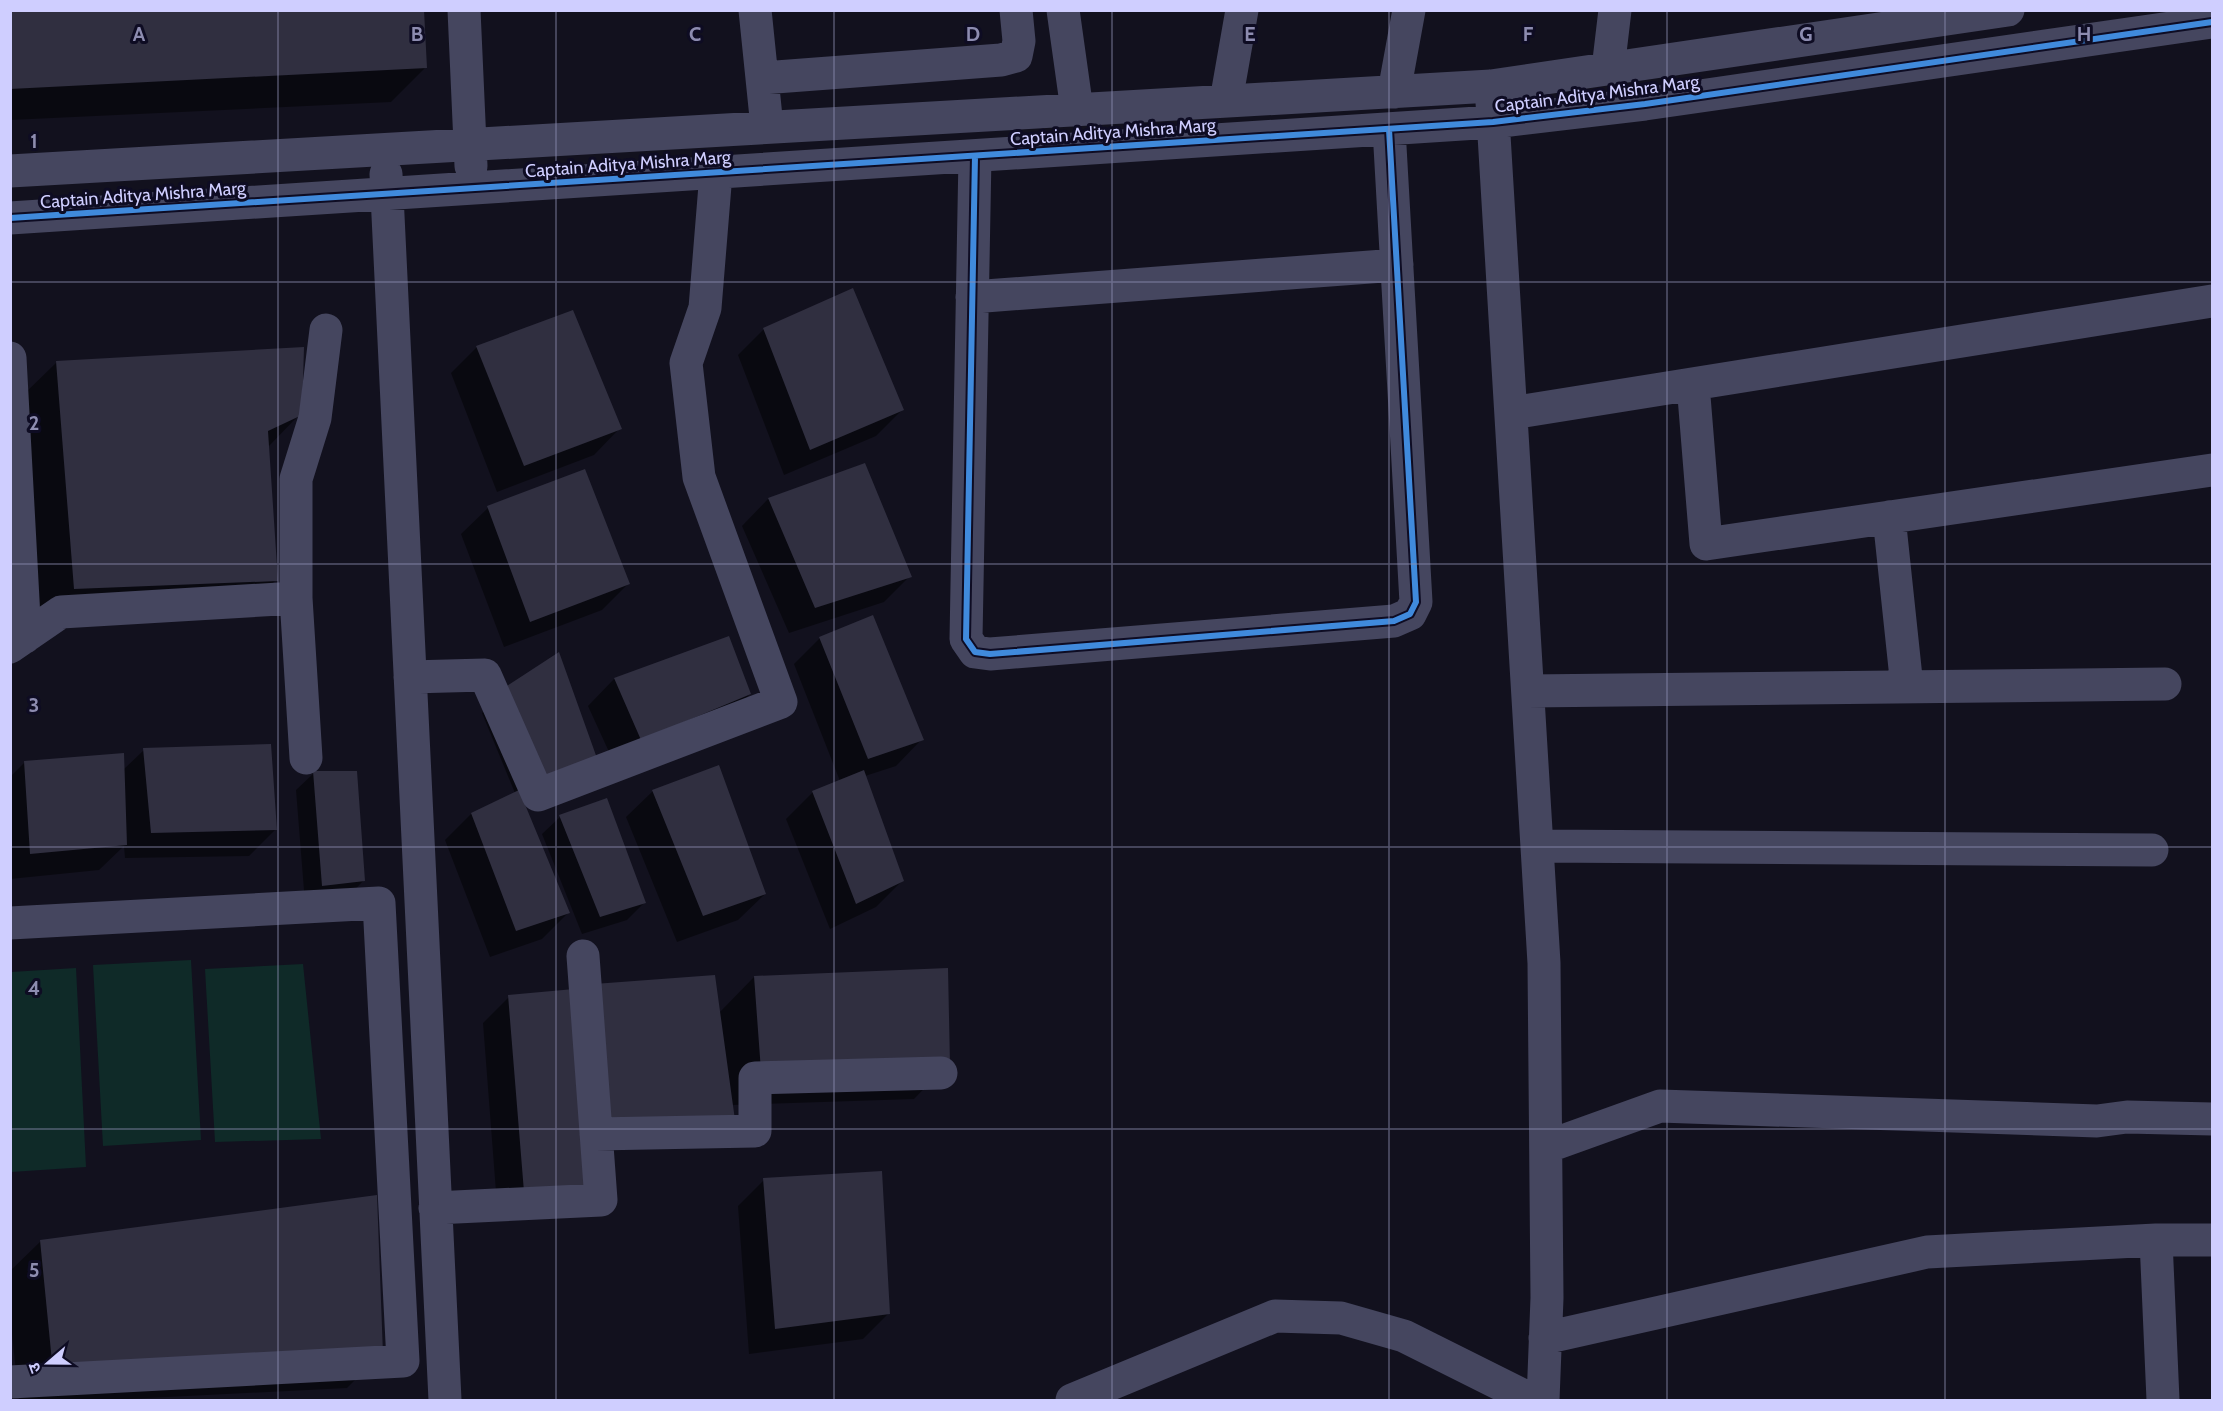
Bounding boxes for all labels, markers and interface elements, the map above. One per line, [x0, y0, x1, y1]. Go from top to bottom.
text: A [133, 22, 146, 46]
text: B [411, 22, 423, 46]
text: C [689, 22, 701, 46]
text: D [966, 22, 980, 46]
text: E [1244, 22, 1256, 46]
text: F [1523, 22, 1534, 46]
text: G [1799, 22, 1813, 46]
text: H [2077, 22, 2091, 46]
street label: Captain Aditya Mishra Marg [1493, 70, 1702, 117]
street label: Captain Aditya Mishra Marg [1009, 114, 1218, 150]
text: 1 [30, 129, 38, 153]
street label: Captain Aditya Mishra Marg [524, 146, 733, 182]
street label: Captain Aditya Mishra Marg [39, 177, 248, 213]
text: 2 [29, 411, 39, 435]
text: 3 [29, 693, 39, 717]
text: 4 [28, 976, 40, 1000]
text: 5 [29, 1258, 39, 1282]
north arrow [18, 1333, 78, 1393]
text: उ [24, 1360, 45, 1376]

